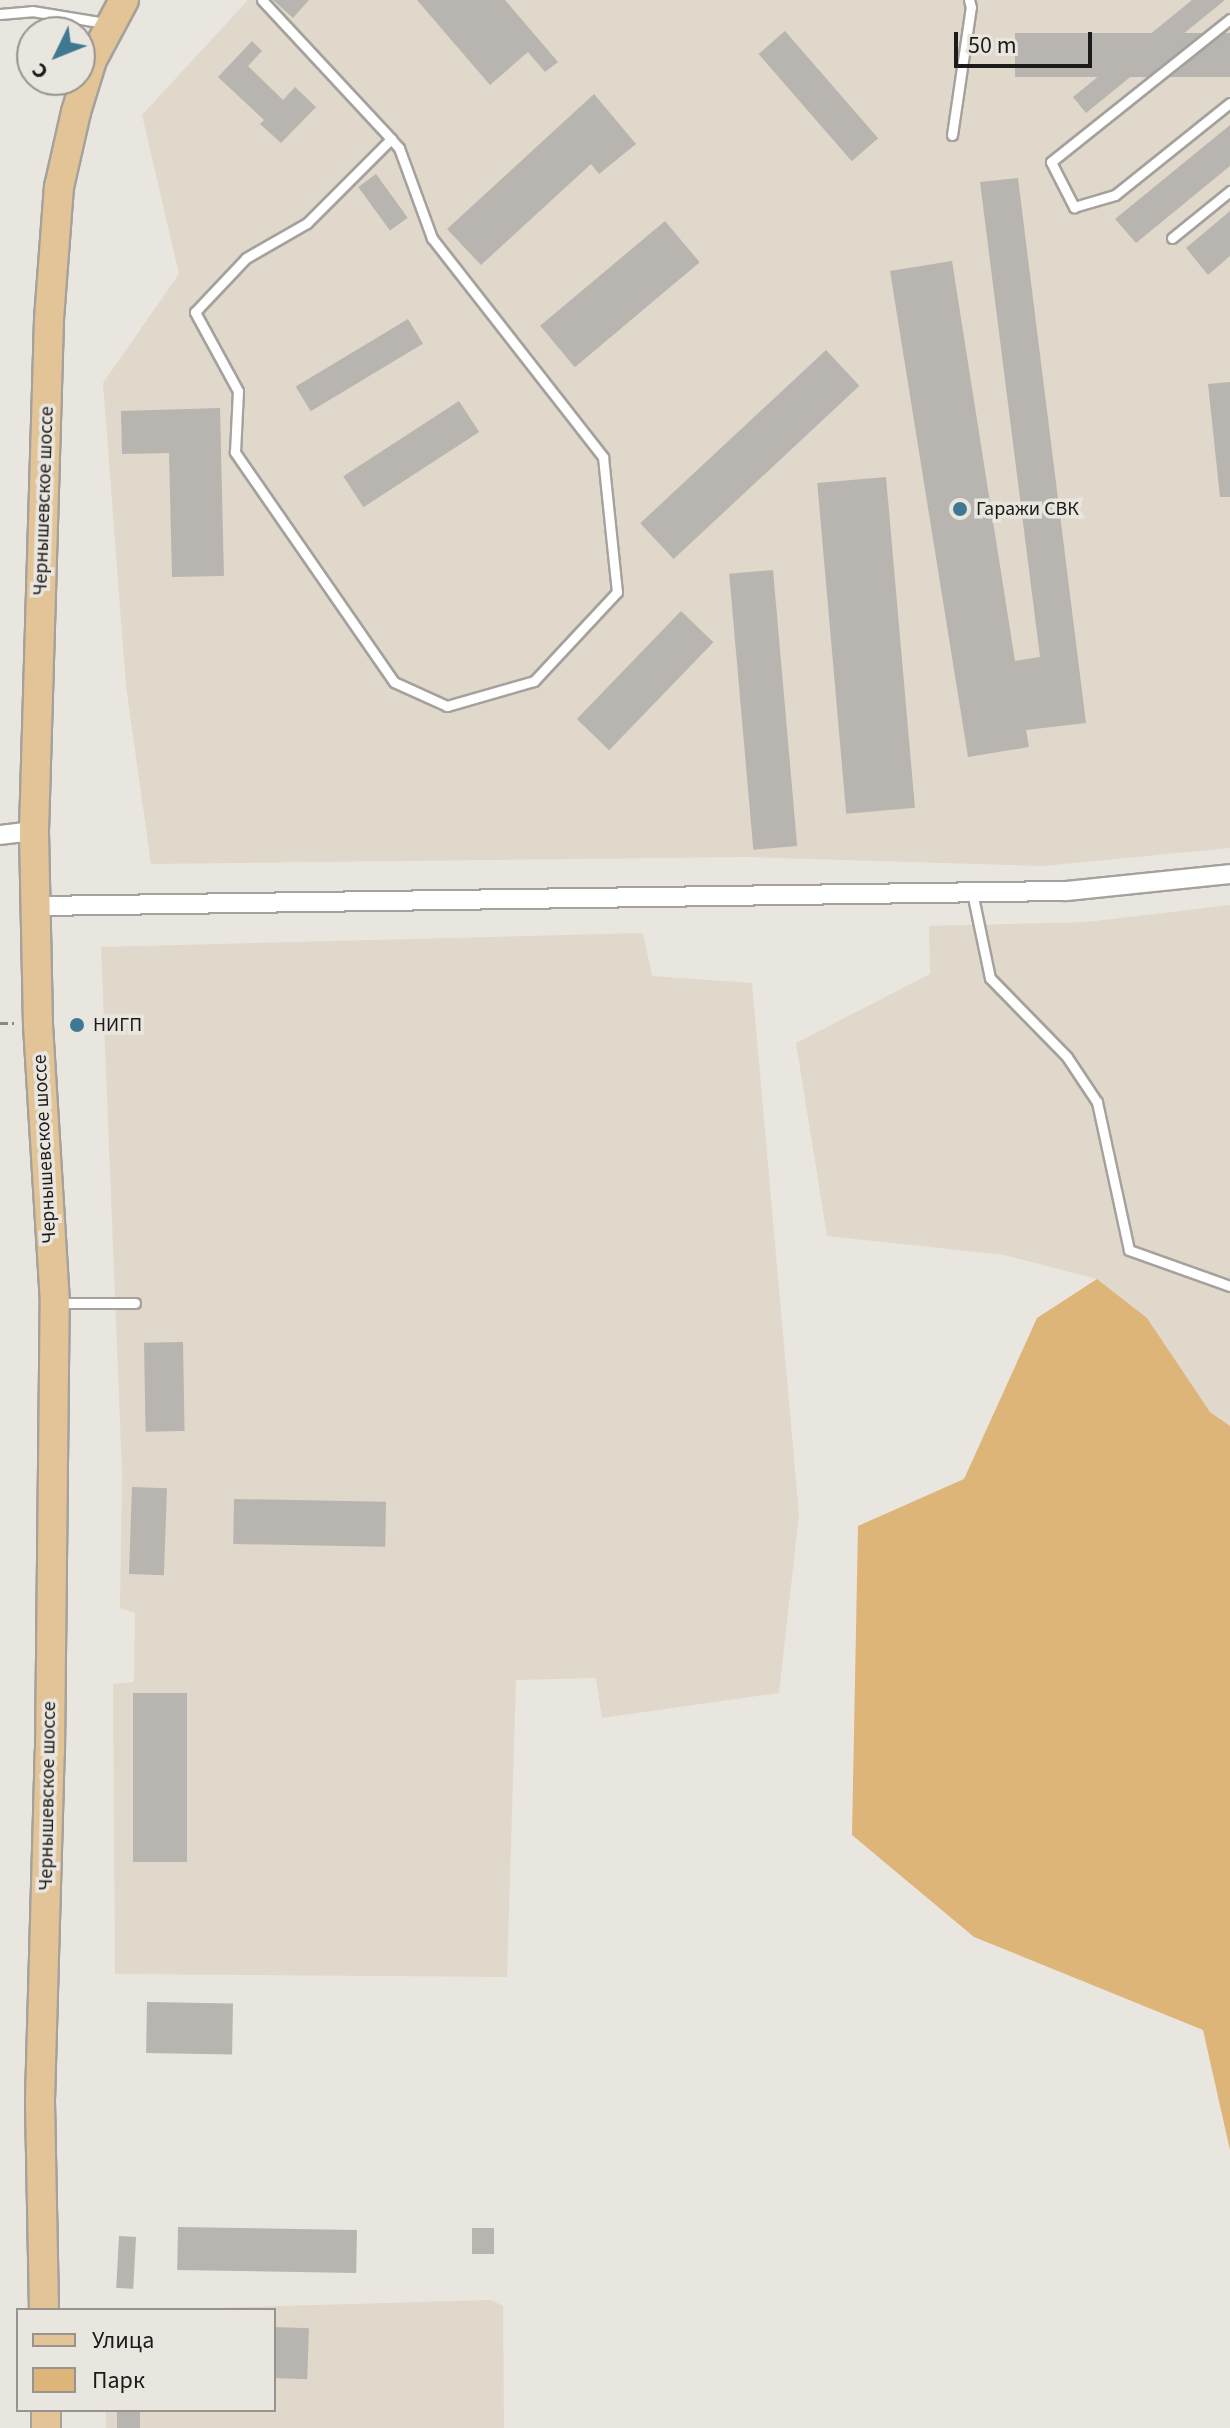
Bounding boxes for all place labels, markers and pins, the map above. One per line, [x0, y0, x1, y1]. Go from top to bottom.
place label: Гаражи СВК [976, 497, 1079, 521]
marker: Гаражи СВК [951, 500, 969, 518]
place label: НИГП [93, 1013, 142, 1037]
marker: НИГП [68, 1016, 86, 1034]

